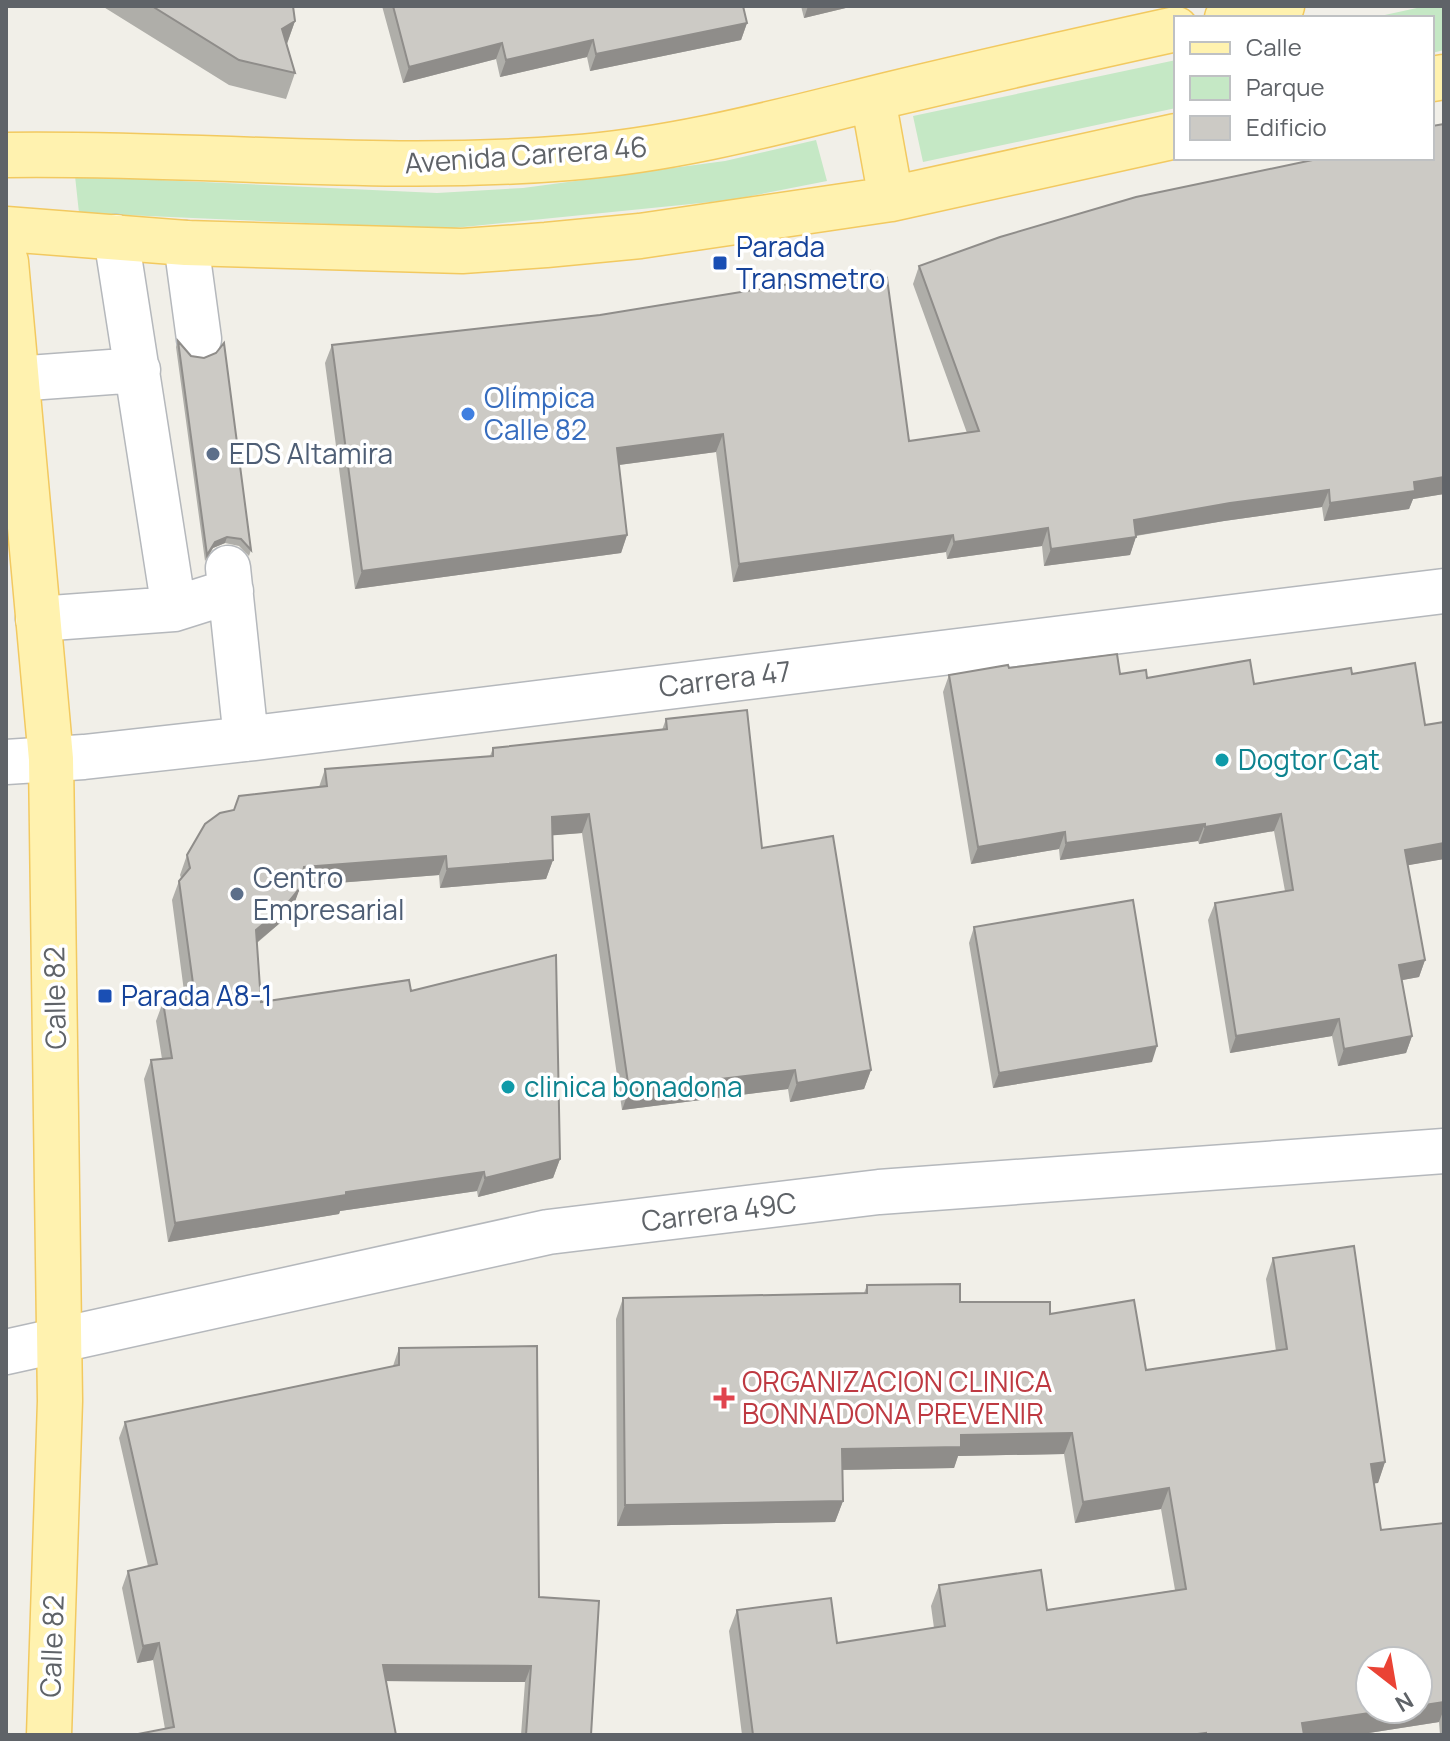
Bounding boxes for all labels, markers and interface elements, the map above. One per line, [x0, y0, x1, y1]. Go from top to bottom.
legend [1174, 16, 1434, 160]
text: Calle [1246, 30, 1302, 63]
text: Parque [1246, 70, 1324, 103]
text: Edificio [1246, 110, 1327, 143]
street label: Avenida Carrera 46 [403, 127, 649, 181]
place label: Parada Transmetro [736, 227, 885, 297]
marker: Parada Transmetro [711, 254, 729, 272]
place label: Olímpica Calle 82 [484, 378, 595, 448]
marker: Olímpica Calle 82 [459, 405, 477, 423]
place label: EDS Altamira [229, 434, 393, 472]
marker: EDS Altamira [204, 445, 222, 463]
street label: Carrera 47 [656, 651, 793, 705]
place label: Dogtor Cat [1238, 740, 1380, 778]
marker: Dogtor Cat [1213, 751, 1231, 769]
place label: Centro Empresarial [253, 858, 404, 928]
marker: Centro Empresarial [228, 885, 246, 903]
street label: Calle 82 [34, 946, 74, 1050]
place label: Parada A8-1 [121, 976, 272, 1014]
marker: Parada A8-1 [96, 987, 114, 1005]
place label: clinica bonadona [524, 1067, 743, 1105]
marker: clinica bonadona [499, 1078, 517, 1096]
street label: Carrera 49C [639, 1183, 799, 1239]
place label: ORGANIZACION CLINICA BONNADONA PREVENIR [742, 1362, 1053, 1432]
marker: ORGANIZACION CLINICA BONNADONA PREVENIR [713, 1387, 735, 1409]
street label: Calle 82 [30, 1594, 72, 1698]
north arrow [1354, 1645, 1434, 1725]
text: N [1390, 1685, 1419, 1719]

